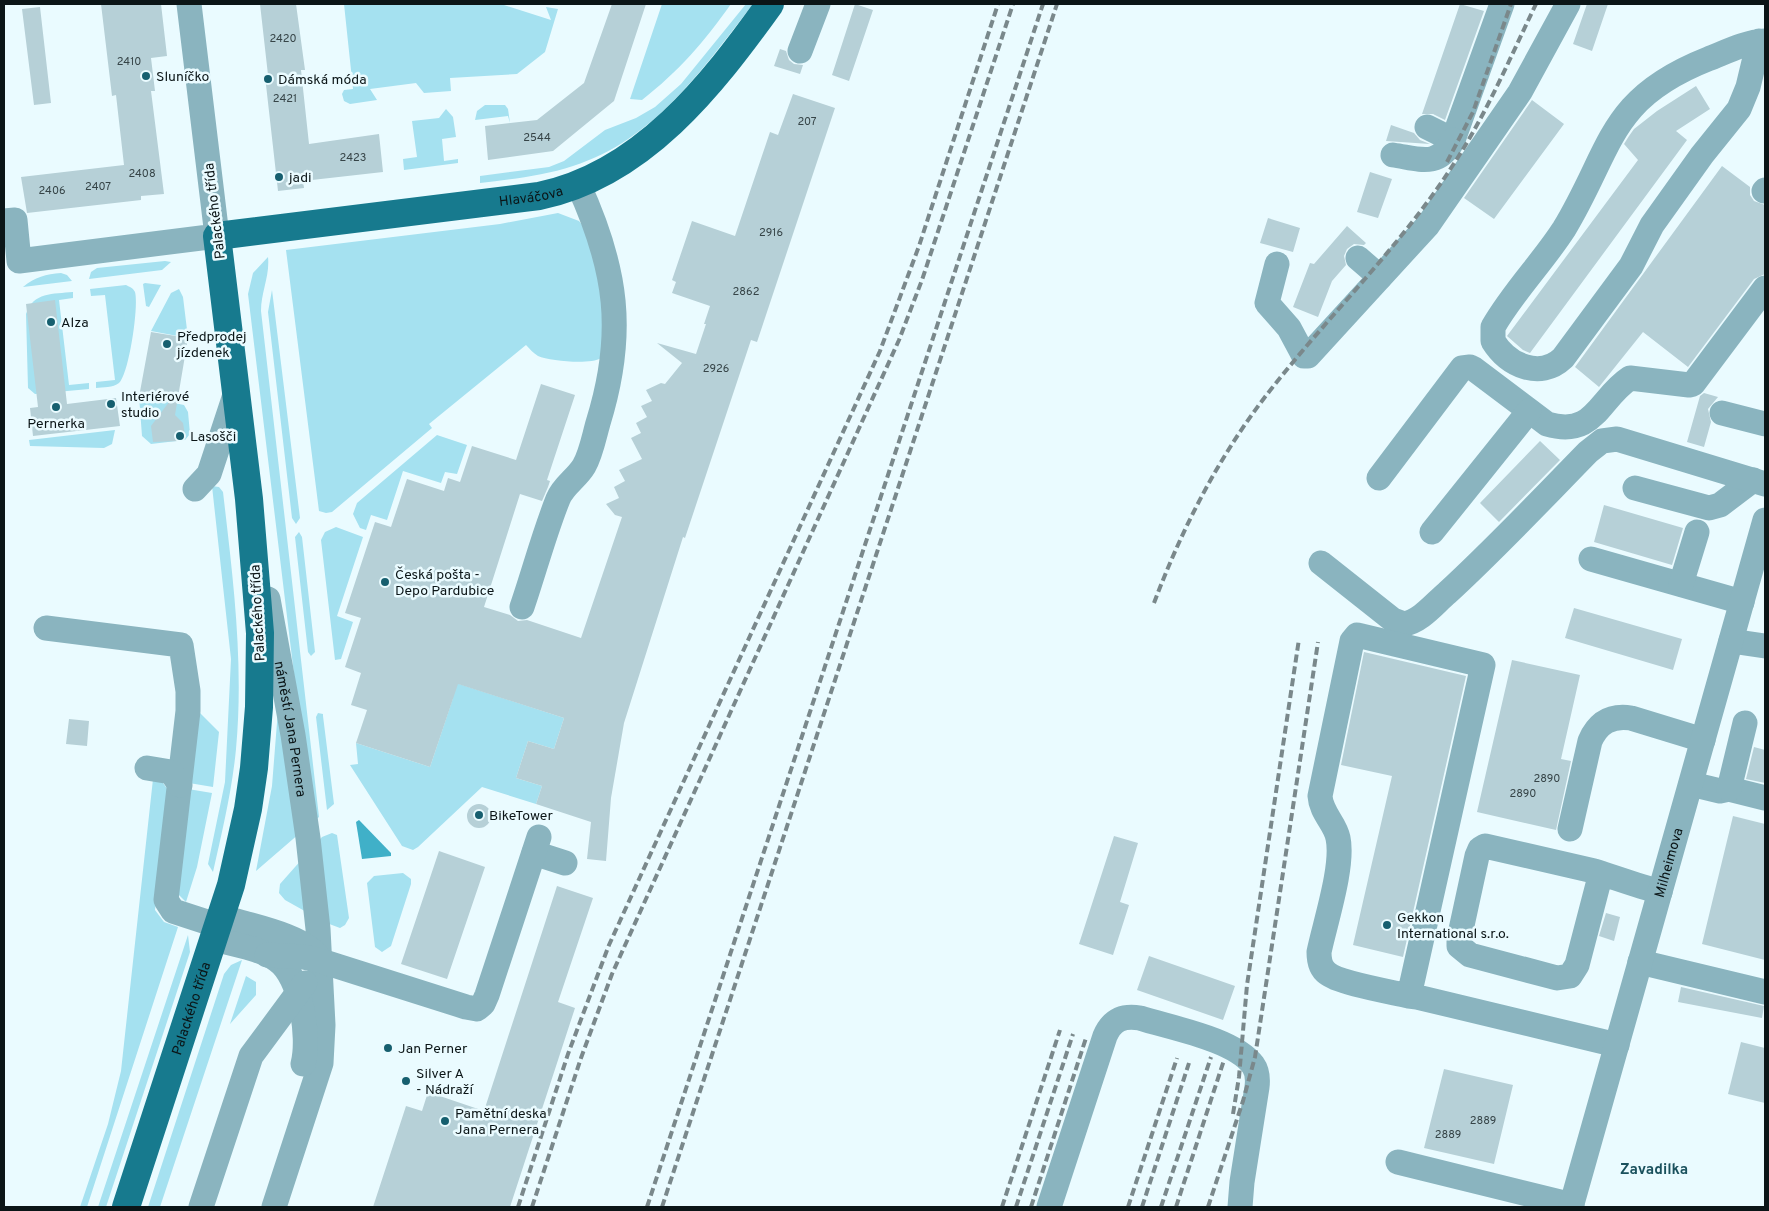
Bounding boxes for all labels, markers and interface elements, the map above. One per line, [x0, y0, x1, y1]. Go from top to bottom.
house number: 2420 [269, 32, 297, 46]
house number: 2410 [117, 55, 141, 69]
place label: Sluníčko [156, 69, 209, 86]
marker: Sluníčko [140, 70, 152, 82]
place label: Dámská móda [278, 72, 367, 89]
marker: Dámská móda [262, 73, 274, 85]
house number: 2421 [273, 92, 297, 106]
house number: 207 [797, 115, 817, 129]
house number: 2544 [523, 131, 551, 145]
house number: 2423 [340, 151, 366, 165]
street label: Palackého třída [201, 162, 230, 260]
house number: 2408 [128, 167, 156, 181]
place label: jadi [288, 170, 312, 187]
marker: jadi [273, 171, 285, 183]
house number: 2407 [85, 180, 111, 194]
street label: Hlaváčova [498, 183, 565, 211]
house number: 2406 [38, 184, 66, 198]
house number: 2916 [759, 226, 783, 240]
house number: 2862 [733, 285, 759, 299]
place label: Alza [61, 315, 89, 332]
marker: Alza [45, 316, 57, 328]
place label: Předprodej jízdenek [176, 329, 247, 362]
marker: Předprodej jízdenek [161, 338, 173, 350]
house number: 2926 [703, 362, 729, 376]
place label: Interiérové studio [121, 389, 189, 422]
marker: Interiérové studio [105, 398, 117, 410]
marker: Pernerka [50, 401, 62, 413]
place label: Pernerka [27, 416, 85, 433]
place label: Lasošči [190, 429, 236, 446]
marker: Lasošči [174, 430, 186, 442]
street label: Palackého třída [247, 564, 270, 662]
place label: Česká pošta - Depo Pardubice [395, 566, 494, 600]
marker: Česká pošta - Depo Pardubice [379, 576, 391, 588]
street label: náměstí Jana Pernera [270, 660, 309, 798]
house number: 2890 [1534, 772, 1560, 786]
house number: 2890 [1510, 787, 1536, 801]
place label: BikeTower [489, 808, 553, 825]
marker: BikeTower [473, 809, 485, 821]
street label: Milheimova [1652, 826, 1688, 900]
place label: Gekkon International s.r.o. [1397, 910, 1509, 943]
marker: Gekkon International s.r.o. [1381, 919, 1393, 931]
street label: Palackého třída [169, 960, 215, 1057]
place label: Jan Perner [398, 1041, 468, 1058]
marker: Jan Perner [382, 1042, 394, 1054]
place label: Silver A - Nádraží [416, 1066, 475, 1099]
marker: Silver A - Nádraží [400, 1075, 412, 1087]
place label: Pamětní deska Jana Pernera [455, 1106, 547, 1139]
house number: 2889 [1470, 1114, 1496, 1128]
marker: Pamětní deska Jana Pernera [439, 1115, 451, 1127]
house number: 2889 [1435, 1128, 1461, 1142]
district label: Zavadilka [1620, 1161, 1688, 1180]

